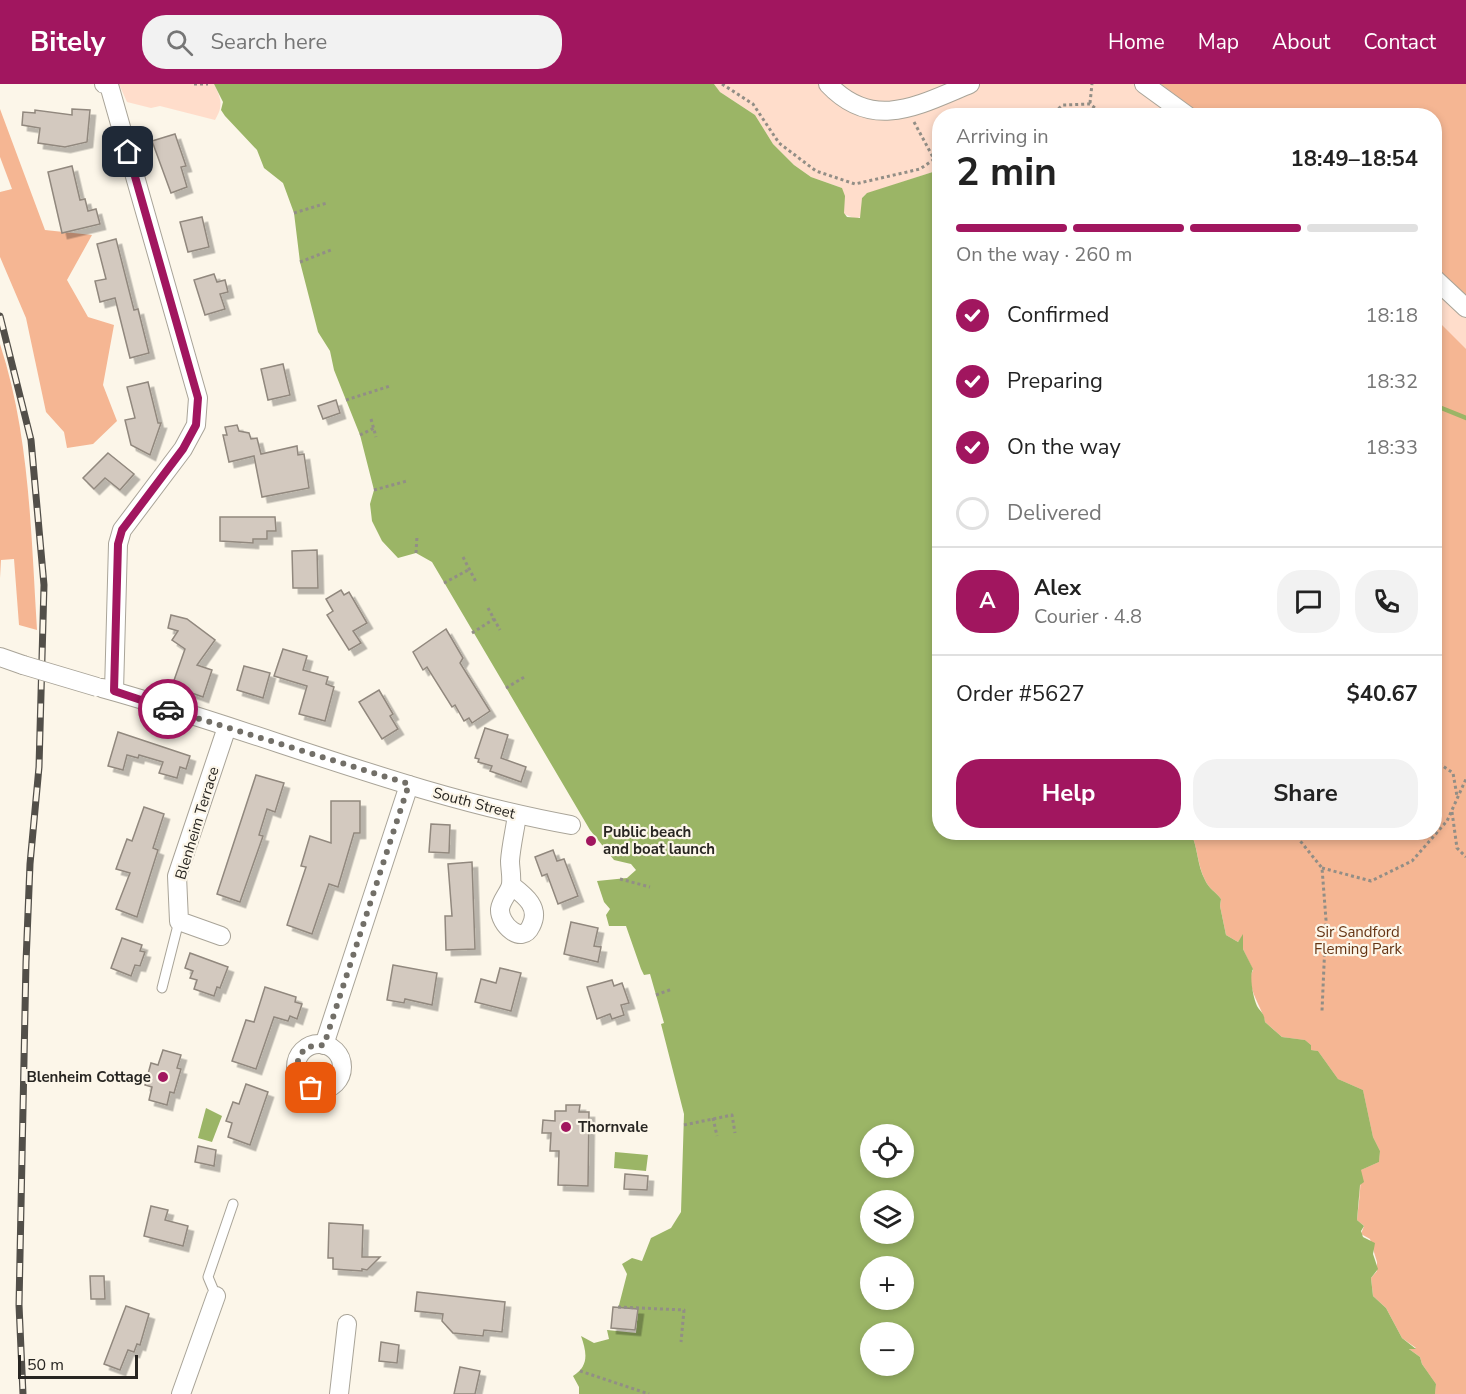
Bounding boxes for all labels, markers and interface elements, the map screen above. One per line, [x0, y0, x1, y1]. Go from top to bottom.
search box [142, 15, 562, 69]
text: Bitely [30, 23, 106, 61]
icon: search [163, 26, 196, 59]
text: Search here [211, 27, 327, 57]
text: Home [1108, 28, 1165, 56]
text: Map [1198, 28, 1239, 56]
text: About [1272, 28, 1330, 56]
text: Contact [1363, 28, 1436, 56]
text: Arriving in [956, 123, 1049, 150]
pin [102, 126, 153, 177]
icon: home [111, 135, 144, 168]
text: 18:49–18:54 [1290, 144, 1418, 174]
text: 2 min [956, 146, 1057, 199]
text: On the way · 260 m [956, 241, 1132, 268]
icon: check [956, 299, 989, 332]
text: Confirmed [1007, 300, 1109, 330]
text: 18:18 [1365, 302, 1418, 329]
icon: check [956, 365, 989, 398]
text: Preparing [1007, 366, 1103, 396]
text: 18:32 [1365, 368, 1418, 395]
icon: check [956, 431, 989, 464]
text: On the way [1007, 432, 1121, 462]
text: 18:33 [1365, 434, 1418, 461]
text: Delivered [1007, 498, 1102, 528]
button: chat [1277, 570, 1340, 633]
button: phone [1355, 570, 1418, 633]
text: Alex [1034, 573, 1081, 603]
text: A [979, 586, 996, 616]
text: Courier · 4.8 [1034, 603, 1142, 630]
courier [138, 679, 198, 739]
text: Order #5627 [956, 679, 1085, 709]
text: $40.67 [1347, 679, 1418, 709]
icon: car [152, 693, 185, 726]
button: Help [956, 759, 1181, 828]
button: Share [1193, 759, 1418, 828]
street label: Blenheim Terrace [170, 764, 224, 882]
street label: South Street [431, 782, 518, 824]
place label: Public beach and boat launch [603, 822, 715, 859]
marker: Public beach and boat launch [584, 834, 598, 848]
park label: Sir Sandford Fleming Park [1314, 922, 1402, 959]
pin [285, 1062, 336, 1113]
place label: Blenheim Cottage [26, 1067, 151, 1087]
marker: Blenheim Cottage [156, 1070, 170, 1084]
icon: bag [294, 1071, 327, 1104]
place label: Thornvale [578, 1117, 648, 1137]
marker: Thornvale [559, 1120, 573, 1134]
map controls [860, 1124, 914, 1376]
button: locate [860, 1124, 914, 1178]
button: layers [860, 1190, 914, 1244]
button: + [860, 1256, 914, 1310]
button: − [860, 1322, 914, 1376]
scale bar [18, 1352, 138, 1380]
text: 50 m [27, 1354, 64, 1376]

